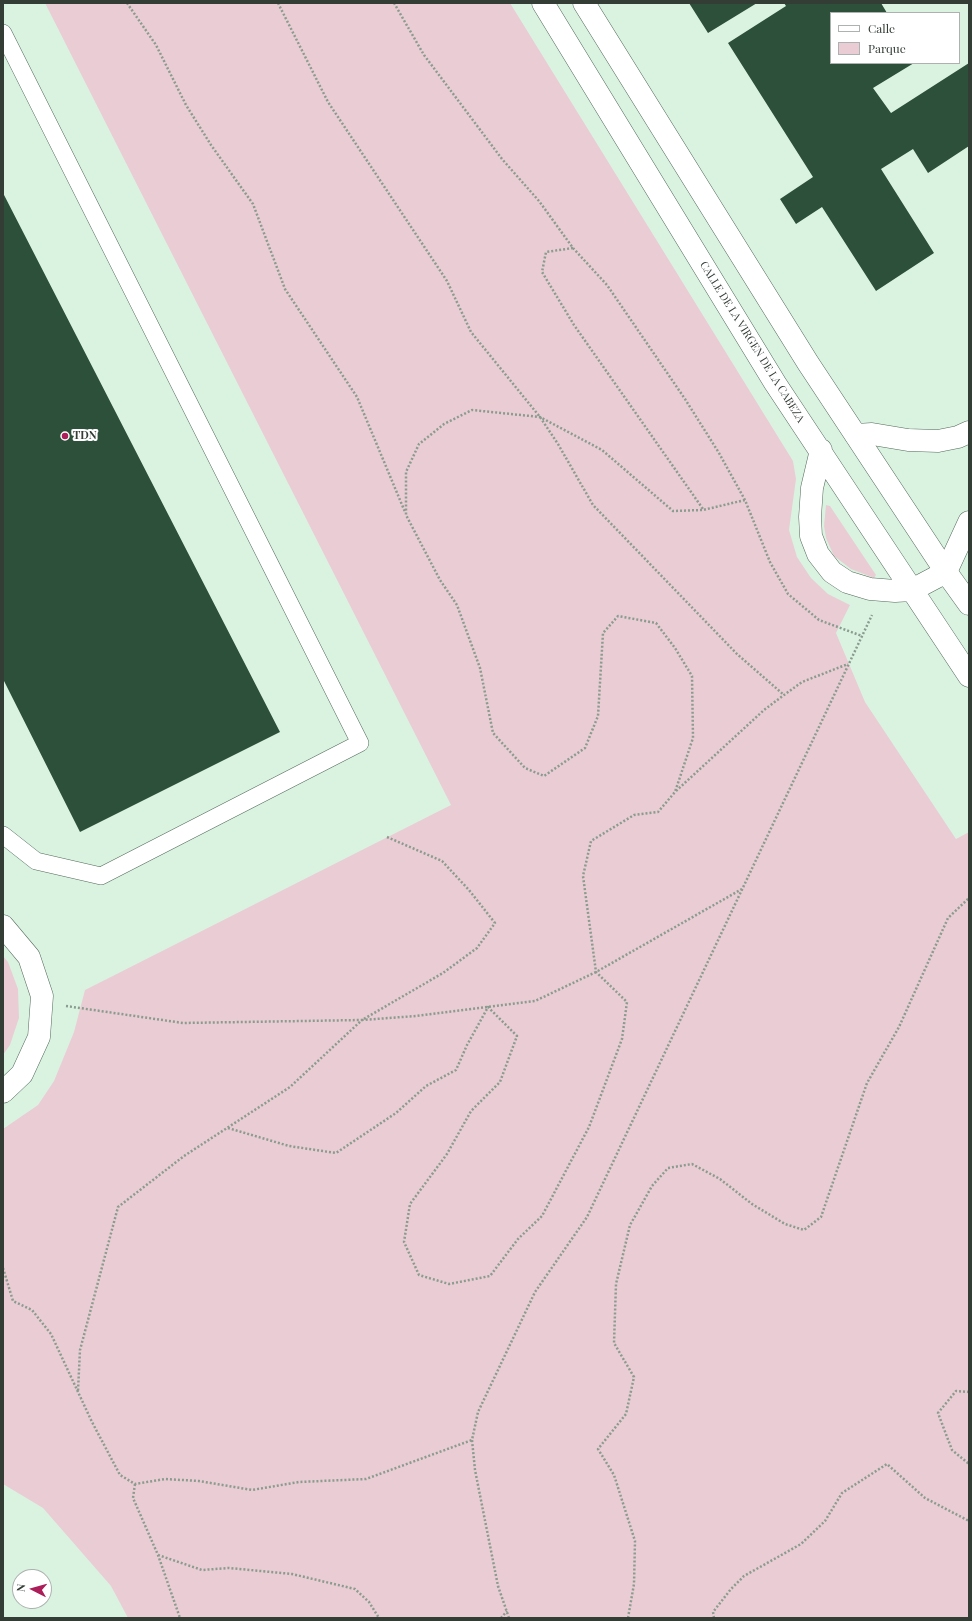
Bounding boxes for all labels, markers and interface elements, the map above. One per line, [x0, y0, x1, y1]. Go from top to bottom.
legend [830, 12, 960, 64]
text: Calle [868, 20, 895, 36]
text: Parque [868, 40, 906, 56]
street label: CALLE DE LA VIRGEN DE LA CABEZA [697, 259, 807, 425]
place label: TDN [73, 429, 97, 443]
marker: TDN [60, 431, 70, 441]
north arrow [12, 1569, 52, 1609]
text: N [13, 1583, 28, 1593]

